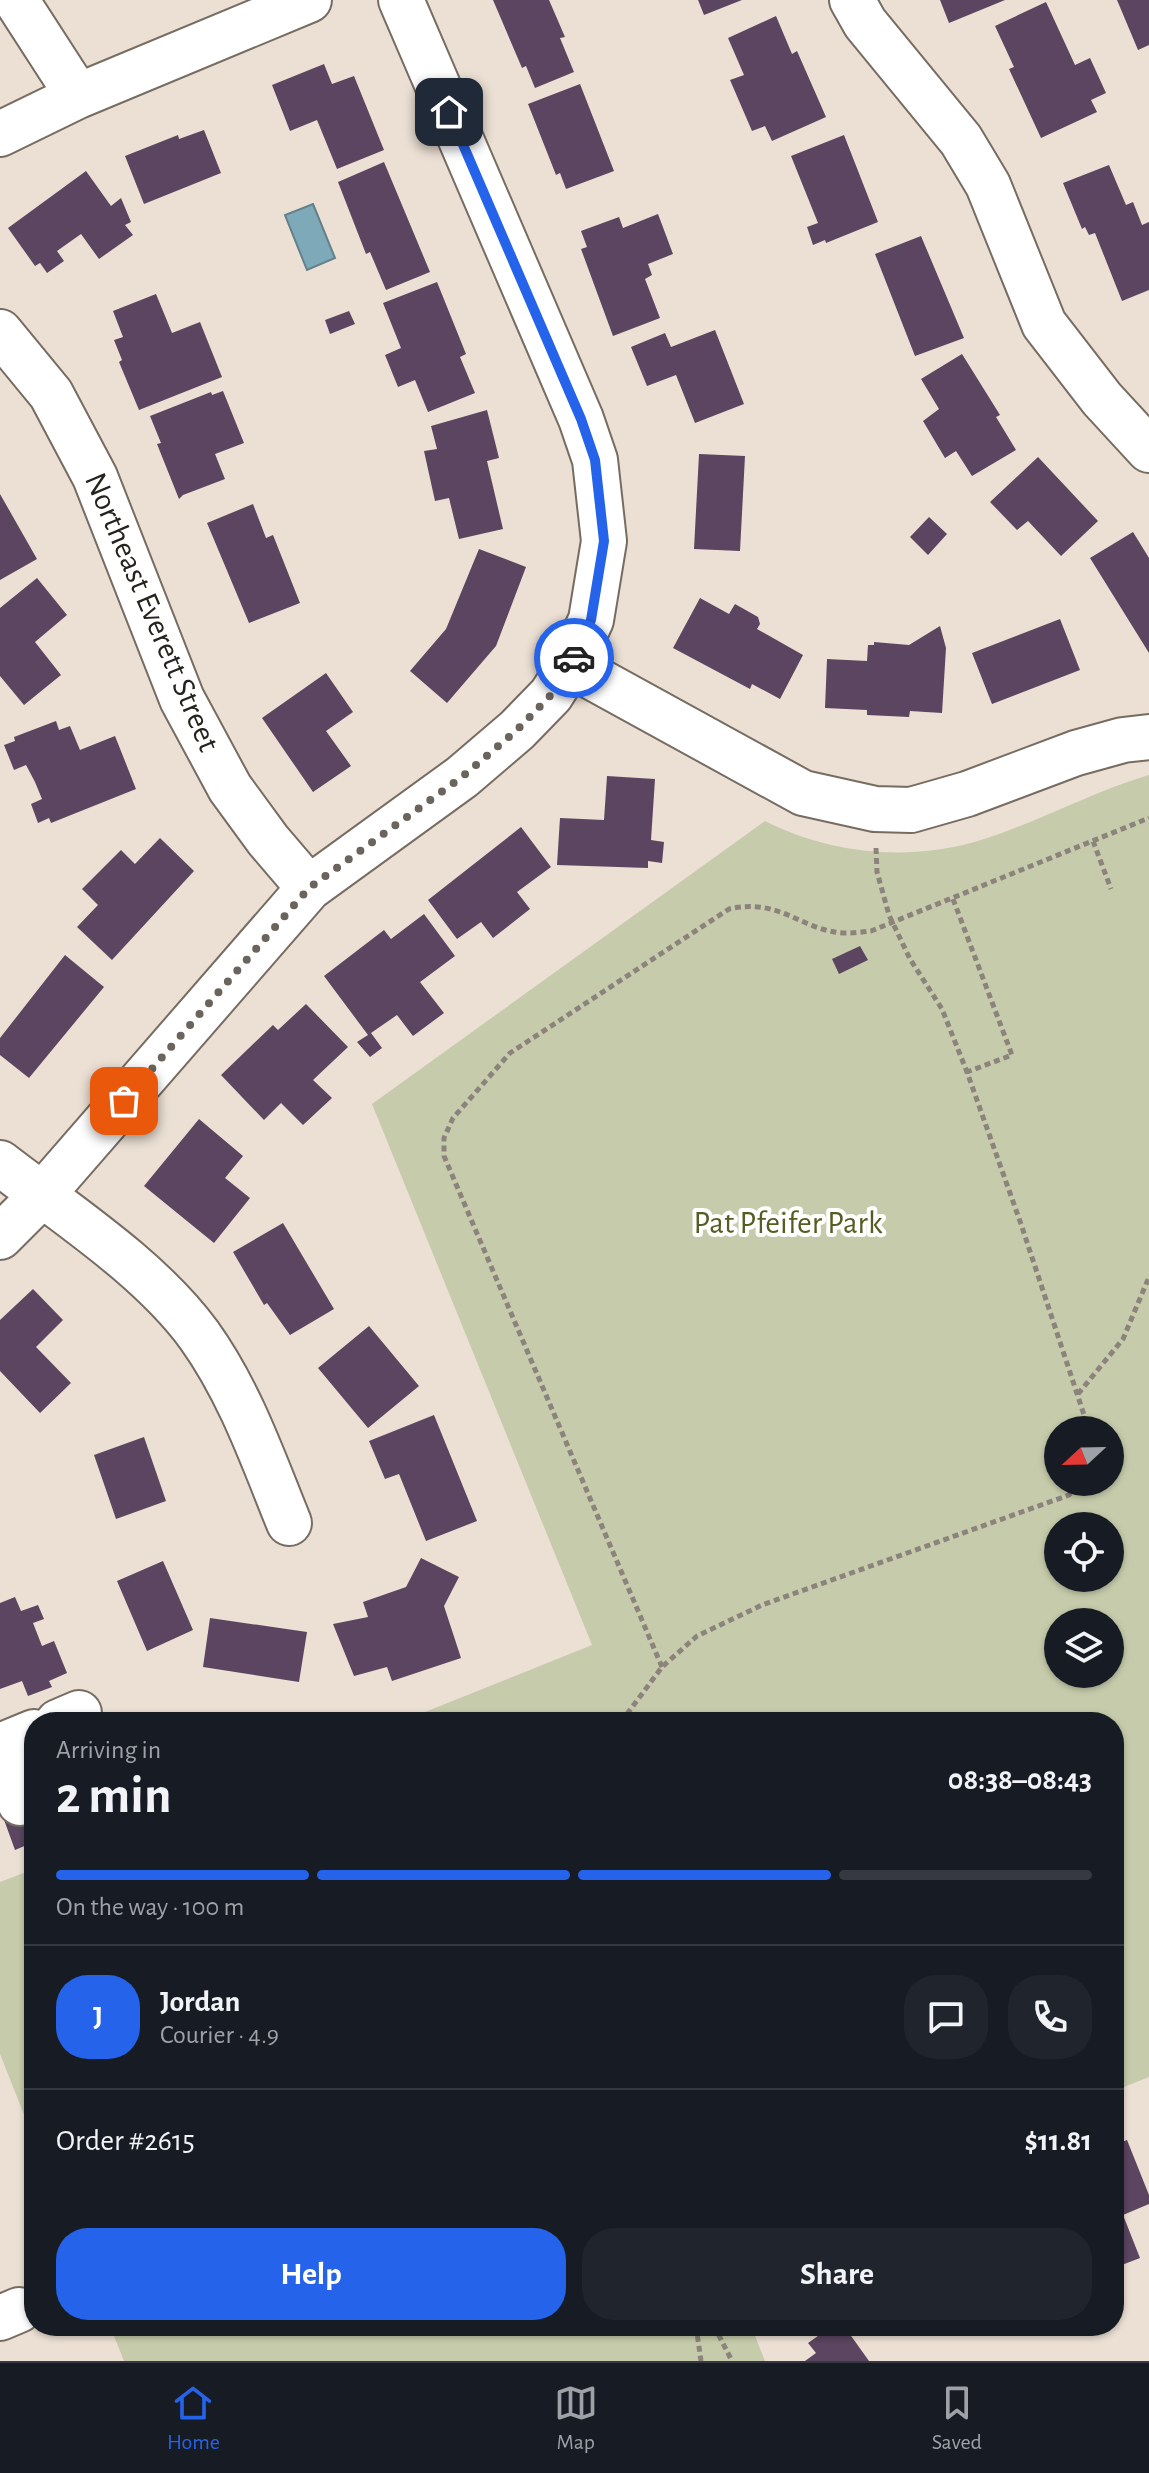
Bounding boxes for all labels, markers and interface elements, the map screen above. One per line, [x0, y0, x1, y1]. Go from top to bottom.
pin [415, 78, 483, 146]
icon: home [427, 90, 471, 134]
street label: Northeast Everett Street [79, 468, 225, 756]
courier [534, 618, 614, 698]
icon: car [552, 636, 596, 680]
pin [90, 1067, 158, 1135]
icon: bag [102, 1079, 146, 1123]
park label: Pat Pfeifer Park [693, 1207, 883, 1239]
north arrow [1044, 1416, 1124, 1496]
map controls [1044, 1416, 1124, 1688]
button: locate [1044, 1512, 1124, 1592]
button: layers [1044, 1608, 1124, 1688]
text: Arriving in [56, 1737, 161, 1763]
text: 08:38–08:43 [948, 1765, 1092, 1795]
text: 2 min [56, 1770, 171, 1822]
text: On the way · 100 m [56, 1894, 244, 1920]
button: chat [904, 1975, 988, 2059]
button: phone [1008, 1975, 1092, 2059]
text: Jordan [160, 1987, 240, 2017]
text: J [93, 2002, 103, 2032]
text: Courier · 4.9 [160, 2022, 279, 2048]
text: Order #2615 [56, 2126, 195, 2156]
text: $11.81 [1024, 2126, 1092, 2156]
button: Help [56, 2228, 566, 2320]
button: Share [582, 2228, 1092, 2320]
tab: Home [167, 2381, 220, 2455]
tab: Map [554, 2381, 598, 2455]
tab: Saved [932, 2381, 982, 2455]

